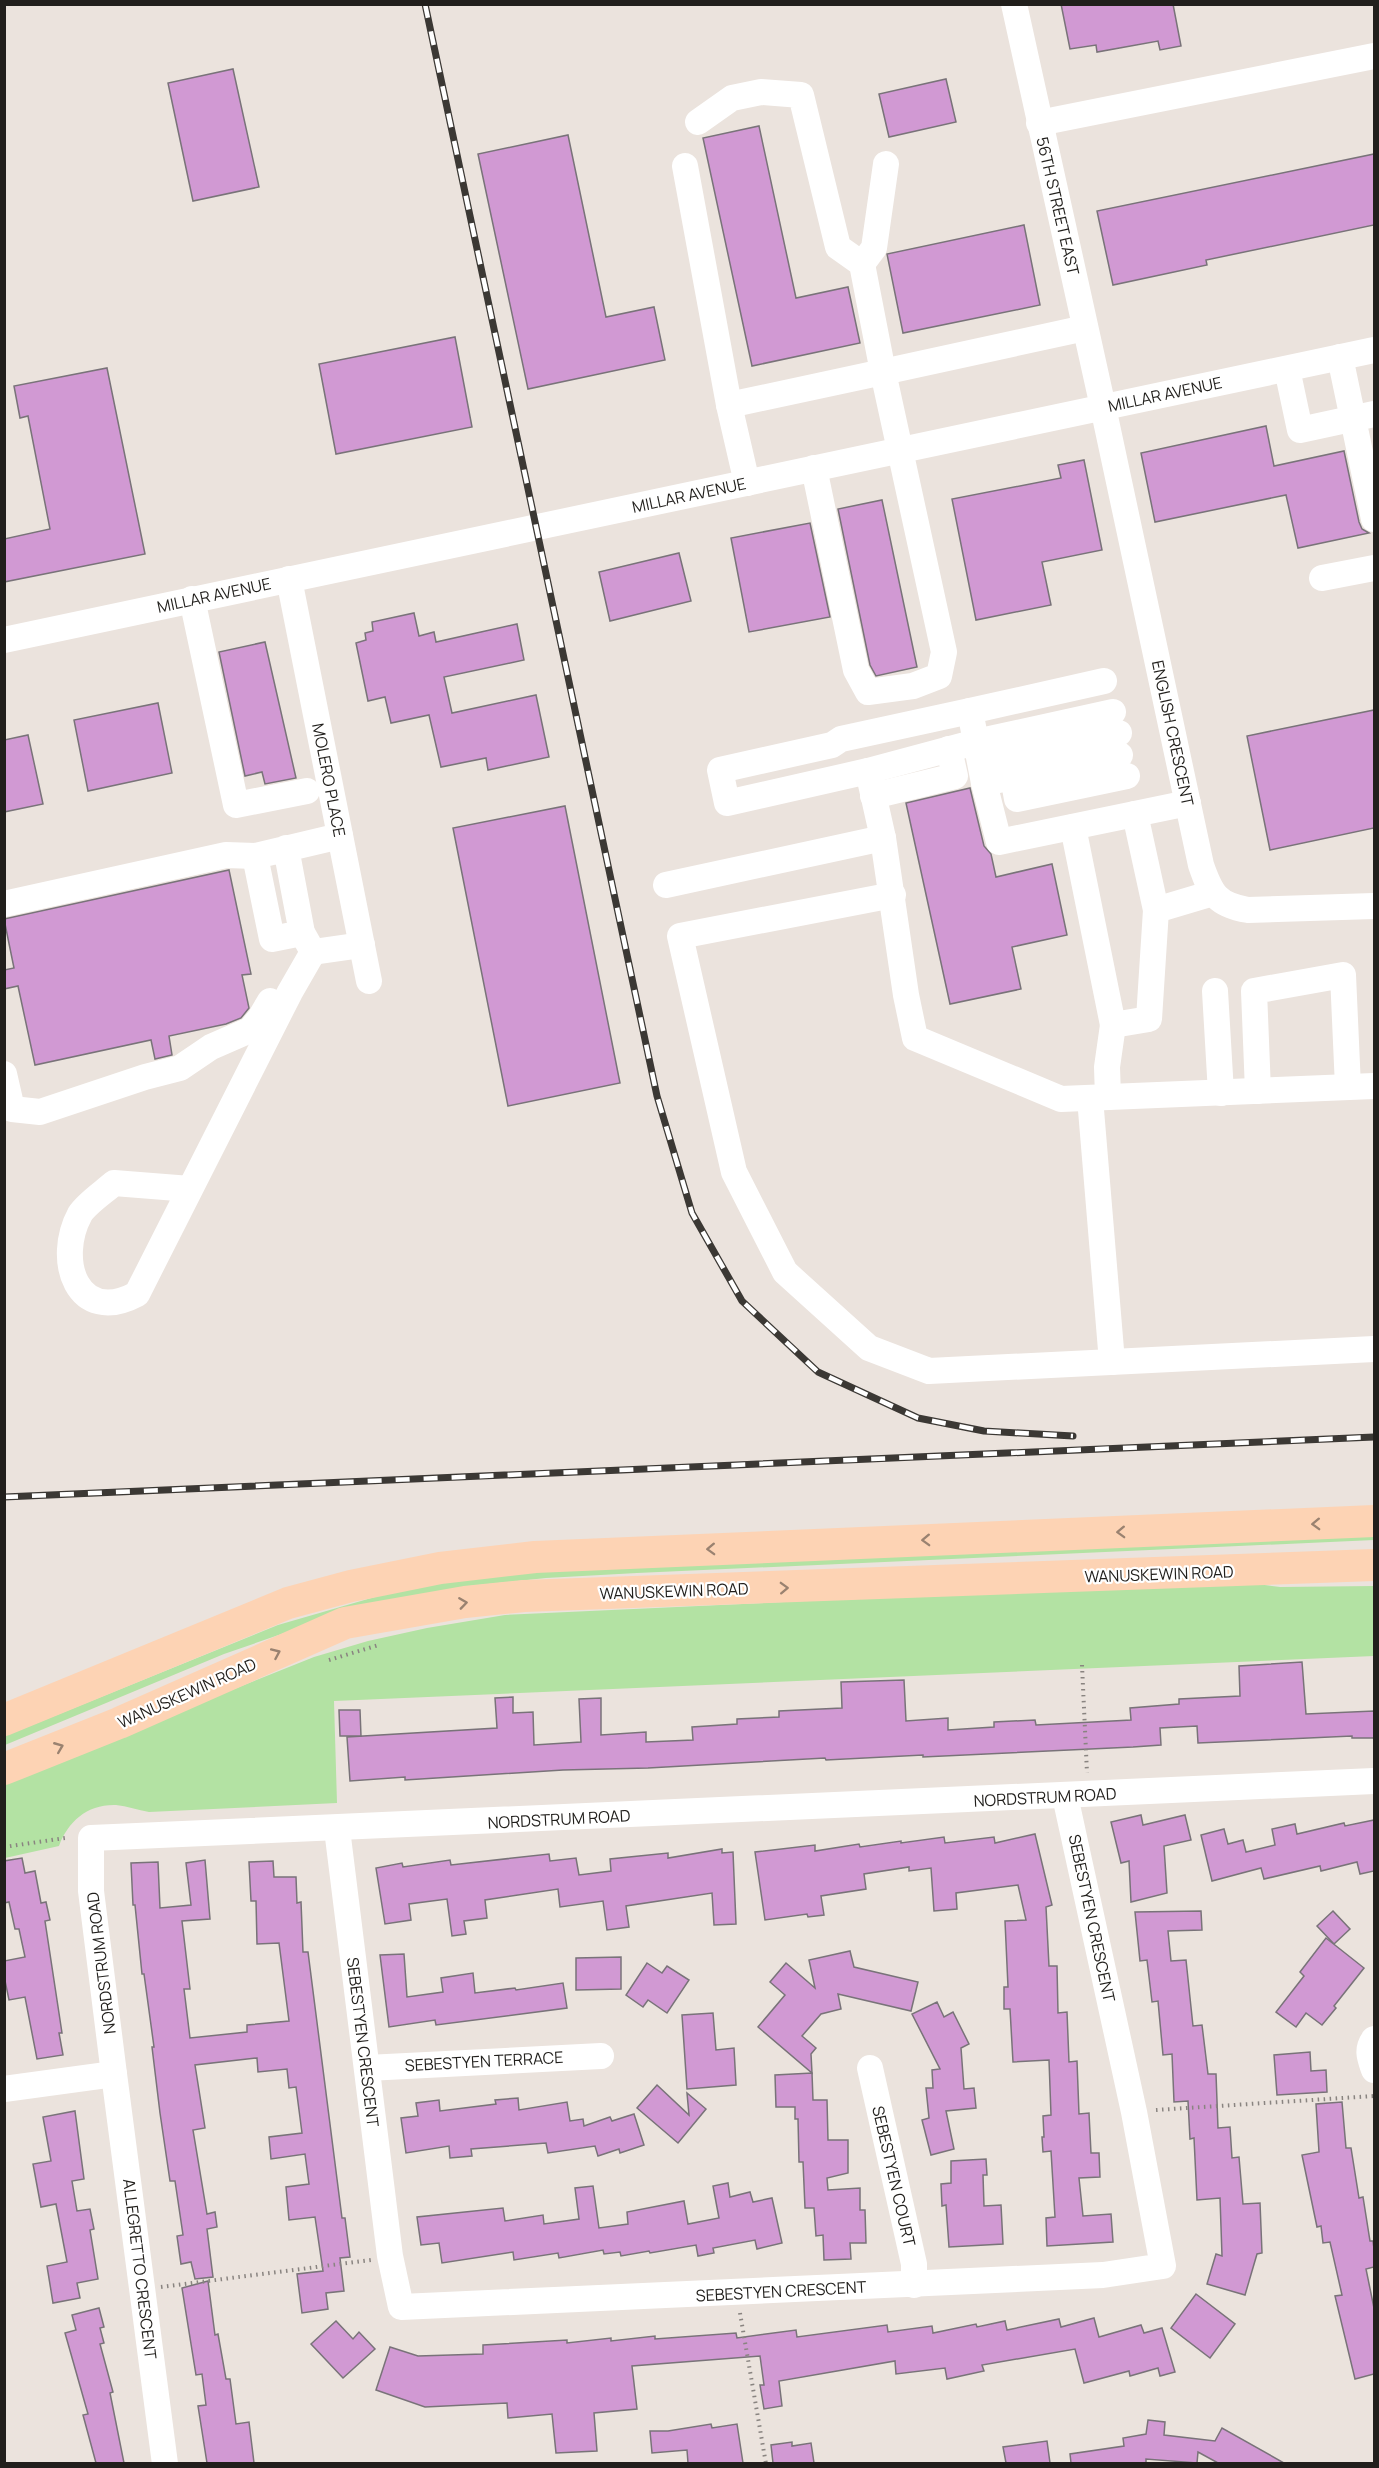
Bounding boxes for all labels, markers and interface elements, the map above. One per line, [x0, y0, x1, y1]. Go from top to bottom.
street label: 56TH STREET EAST [1031, 135, 1085, 278]
street label: MILLAR AVENUE [1106, 371, 1224, 417]
street label: MILLAR AVENUE [630, 472, 748, 518]
street label: MILLAR AVENUE [155, 572, 273, 618]
street label: ENGLISH CRESCENT [1147, 658, 1199, 808]
street label: MOLERO PLACE [307, 721, 351, 839]
one-way arrow [1312, 1517, 1321, 1530]
one-way arrow [1117, 1526, 1126, 1538]
one-way arrow [922, 1534, 931, 1547]
one-way arrow [706, 1543, 715, 1556]
street label: WANUSKEWIN ROAD [1084, 1560, 1234, 1588]
street label: WANUSKEWIN ROAD [599, 1577, 749, 1605]
one-way arrow [779, 1581, 788, 1594]
one-way arrow [459, 1597, 468, 1609]
one-way arrow [270, 1649, 281, 1661]
street label: WANUSKEWIN ROAD [114, 1652, 260, 1733]
one-way arrow [52, 1742, 63, 1754]
street label: NORDSTRUM ROAD [973, 1782, 1117, 1812]
street label: NORDSTRUM ROAD [487, 1804, 631, 1834]
street label: SEBESTYEN CRESCENT [1063, 1832, 1121, 2004]
street label: NORDSTRUM ROAD [81, 1890, 121, 2035]
street label: SEBESTYEN CRESCENT [342, 1956, 384, 2129]
street label: SEBESTYEN TERRACE [404, 2046, 564, 2076]
street label: SEBESTYEN COURT [867, 2104, 921, 2249]
street label: ALLEGRETTO CRESCENT [118, 2178, 162, 2361]
street label: SEBESTYEN CRESCENT [695, 2276, 867, 2306]

